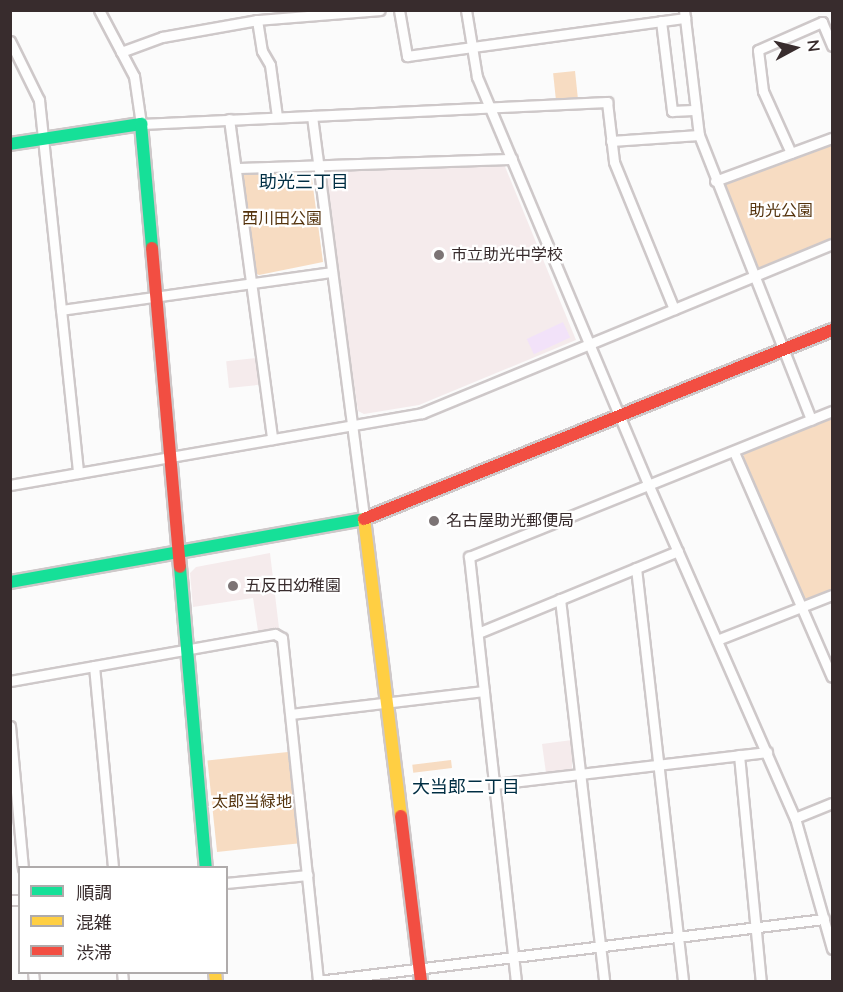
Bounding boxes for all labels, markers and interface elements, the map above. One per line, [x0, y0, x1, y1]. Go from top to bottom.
north arrow [765, 18, 825, 78]
text: N [801, 39, 825, 53]
district label: 助光三丁目 [259, 171, 349, 193]
park label: 助光公園 [749, 201, 813, 221]
park label: 西川田公園 [242, 209, 322, 229]
place label: 市立助光中学校 [451, 245, 563, 265]
marker: 市立助光中学校 [432, 248, 446, 262]
place label: 名古屋助光郵便局 [446, 511, 574, 531]
marker: 名古屋助光郵便局 [427, 514, 441, 528]
place label: 五反田幼稚園 [245, 576, 341, 596]
marker: 五反田幼稚園 [226, 579, 240, 593]
district label: 大当郎二丁目 [412, 776, 520, 798]
park label: 太郎当緑地 [212, 792, 292, 812]
legend [18, 866, 228, 974]
text: 順調 [76, 881, 112, 905]
text: 混雑 [76, 911, 112, 935]
text: 渋滞 [76, 941, 112, 965]

